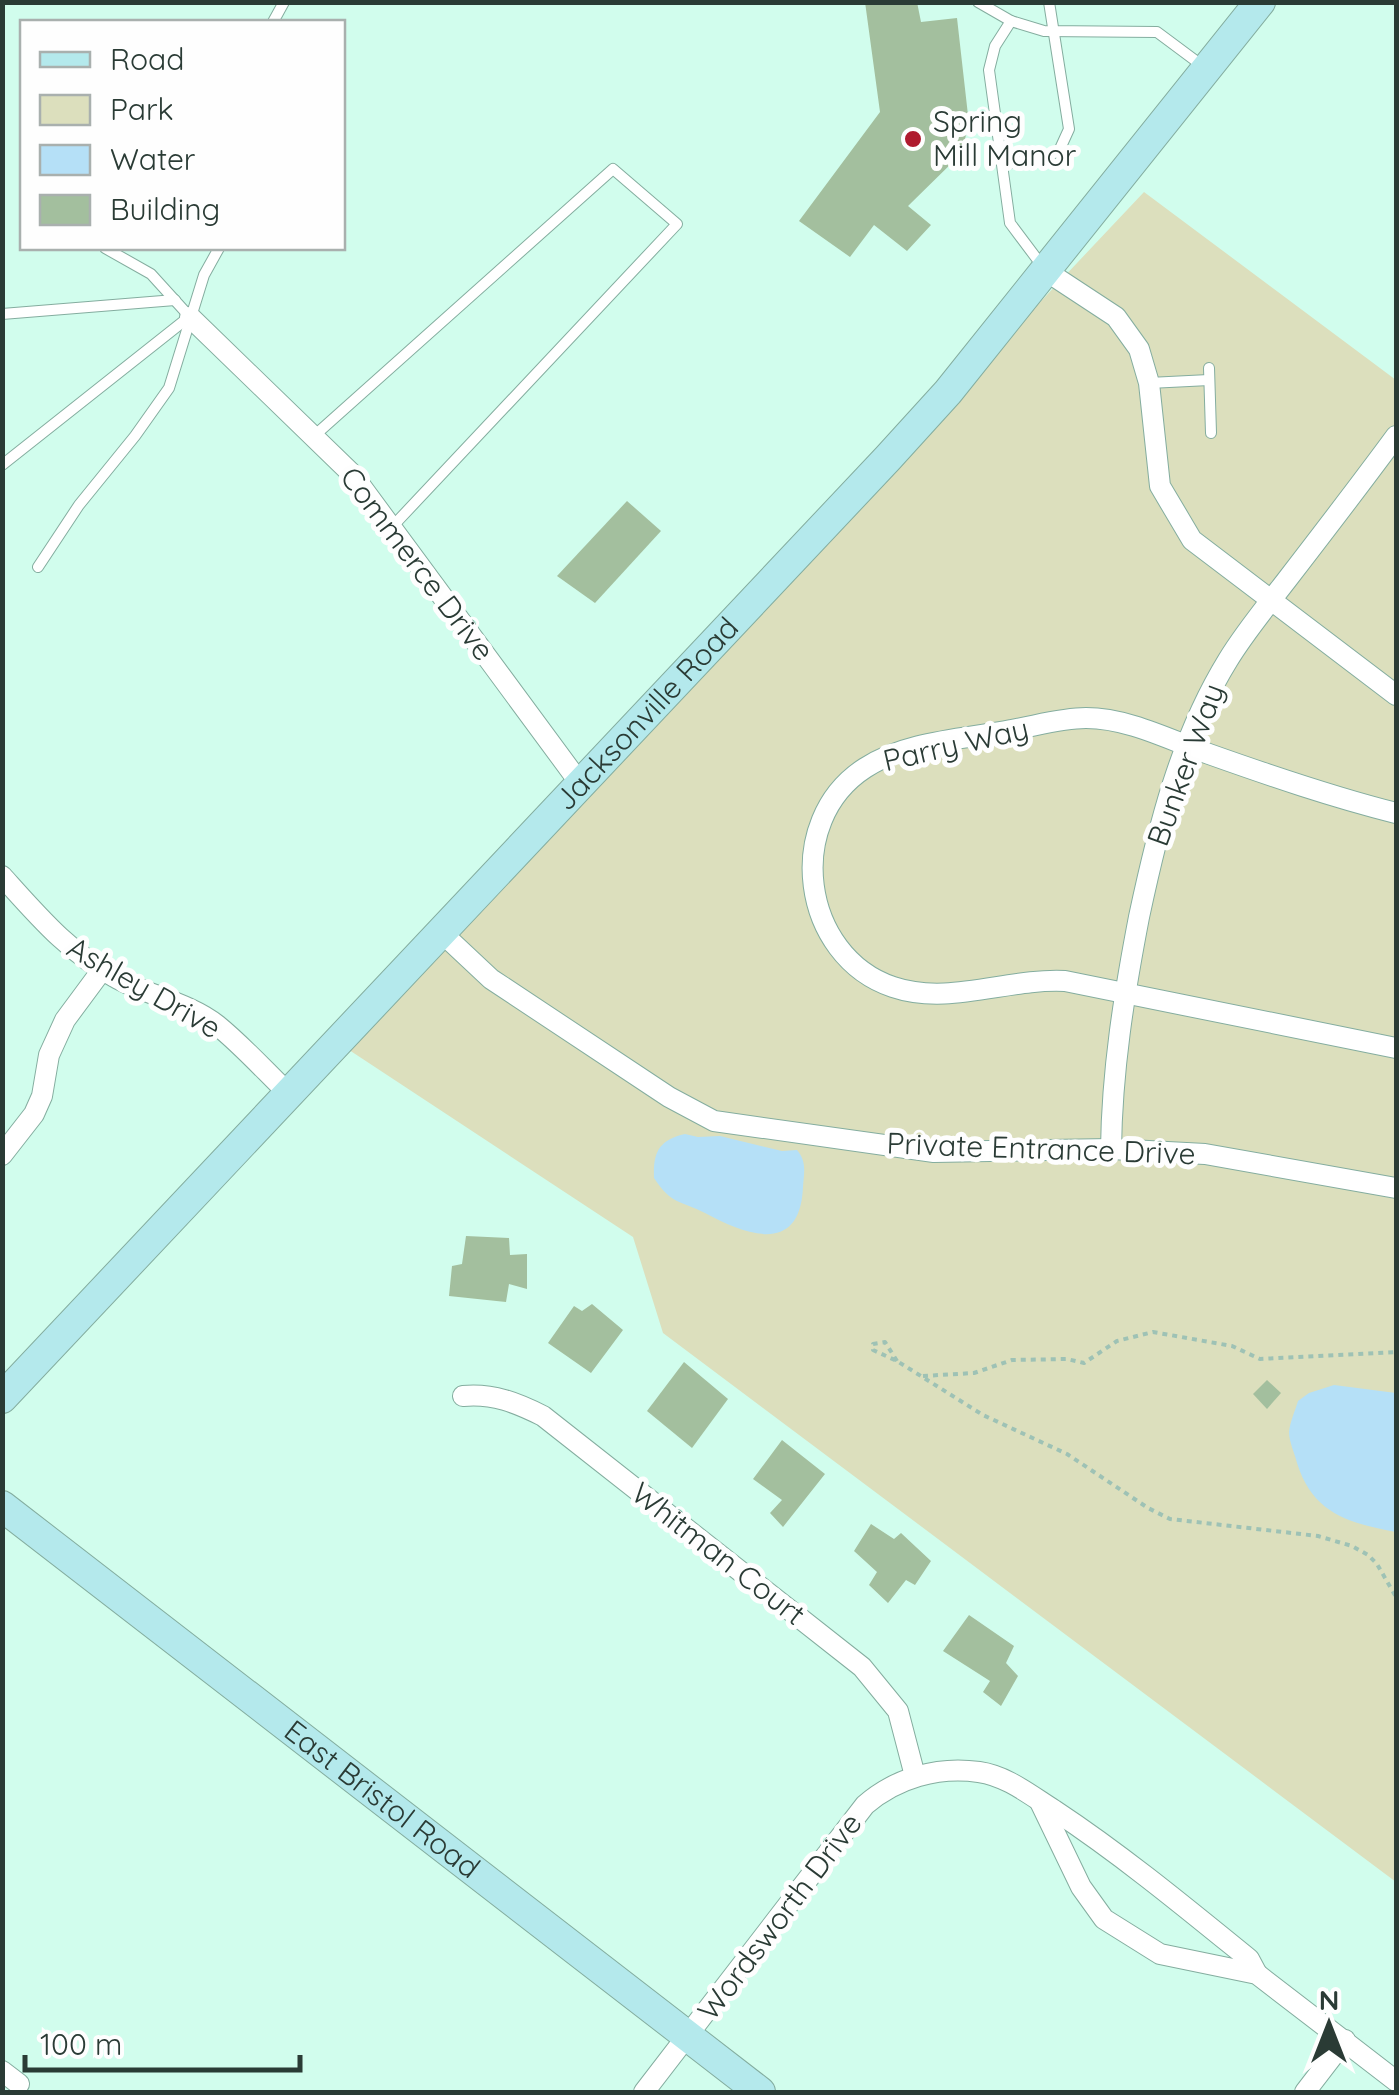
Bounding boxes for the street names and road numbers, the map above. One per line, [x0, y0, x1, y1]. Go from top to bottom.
street label: Commerce Drive [332, 459, 503, 668]
street label: Jacksonville Road [546, 609, 746, 818]
street label: Bunker Way [1138, 678, 1232, 851]
street label: Parry Way [879, 709, 1032, 779]
street label: Ashley Drive [61, 928, 228, 1046]
street label: Private Entrance Drive [886, 1124, 1196, 1172]
street label: Whitman Court [624, 1474, 813, 1633]
street label: East Bristol Road [277, 1711, 488, 1886]
street label: Wordsworth Drive [689, 1805, 869, 2028]

